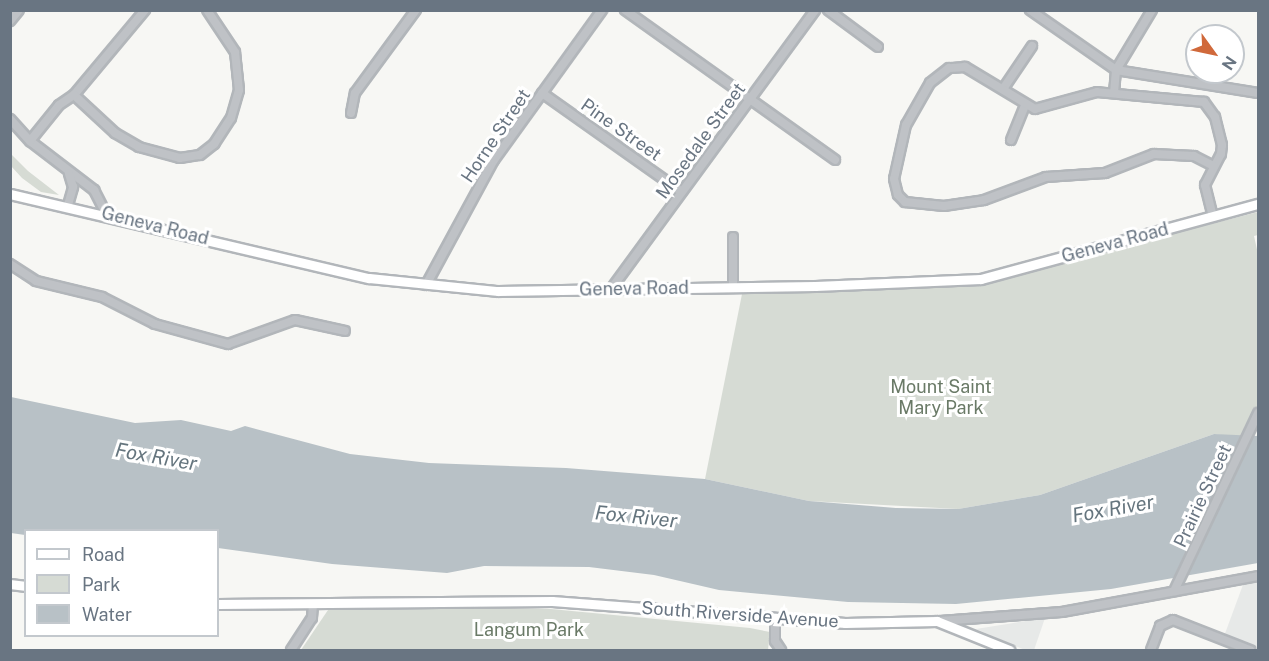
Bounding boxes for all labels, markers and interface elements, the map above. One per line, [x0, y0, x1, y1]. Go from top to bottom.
north arrow [1185, 24, 1245, 84]
text: N [1217, 53, 1240, 73]
street label: Mosedale Street [652, 79, 750, 203]
street label: Horne Street [457, 85, 535, 187]
street label: Pine Street [576, 94, 666, 166]
street label: Geneva Road [99, 202, 211, 250]
street label: Geneva Road [1059, 218, 1171, 268]
street label: Geneva Road [579, 277, 689, 301]
park label: Mount Saint Mary Park [890, 377, 992, 420]
water label: Fox River [113, 438, 199, 476]
street label: Prairie Street [1170, 441, 1236, 551]
water label: Fox River [1070, 490, 1156, 528]
water label: Fox River [594, 501, 678, 533]
legend [24, 529, 219, 637]
text: Road [82, 544, 125, 565]
text: Park [82, 574, 120, 595]
street label: South Riverside Avenue [641, 597, 839, 633]
text: Water [82, 604, 132, 625]
park label: Langum Park [474, 619, 584, 641]

